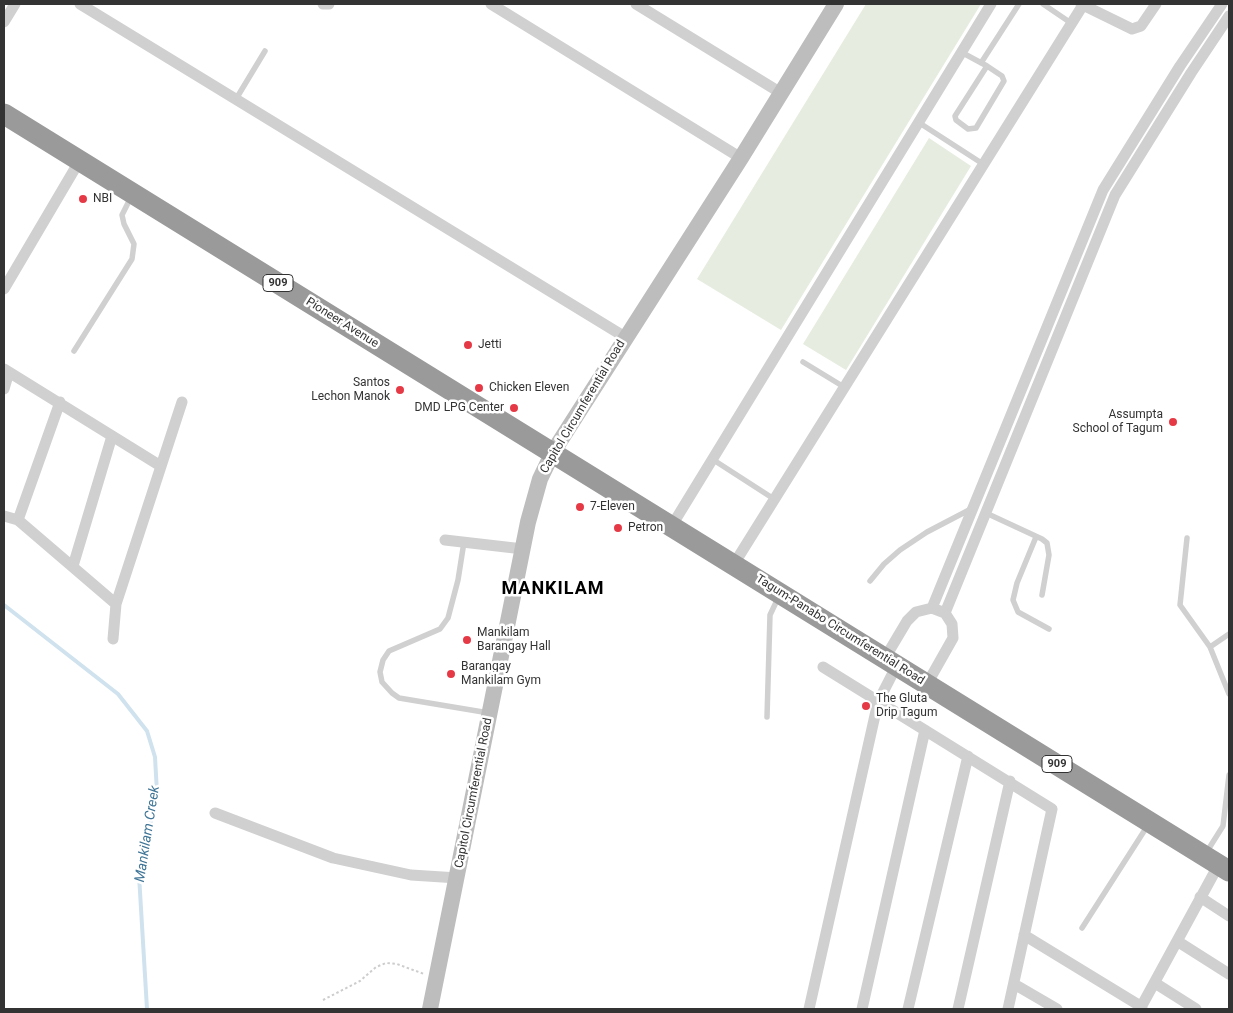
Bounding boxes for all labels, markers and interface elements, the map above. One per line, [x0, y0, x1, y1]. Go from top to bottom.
place label: NBI [93, 192, 112, 206]
marker: NBI [77, 193, 89, 205]
road number: 909 [263, 274, 293, 292]
street label: Pioneer Avenue [303, 295, 381, 351]
place label: Jetti [478, 338, 502, 352]
street label: Capitol Circumferential Road [537, 338, 629, 476]
marker: Jetti [462, 339, 474, 351]
place label: Santos Lechon Manok [311, 376, 390, 404]
place label: Chicken Eleven [489, 381, 569, 395]
marker: Chicken Eleven [473, 382, 485, 394]
marker: Santos Lechon Manok [394, 384, 406, 396]
place label: DMD LPG Center [414, 401, 504, 415]
marker: DMD LPG Center [508, 402, 520, 414]
place label: Assumpta School of Tagum [1073, 408, 1163, 436]
marker: Assumpta School of Tagum [1167, 416, 1179, 428]
place label: 7-Eleven [590, 500, 635, 514]
marker: 7-Eleven [574, 501, 586, 513]
place label: Petron [628, 521, 663, 535]
marker: Petron [612, 522, 624, 534]
street label: Tagum-Panabo Circumferential Road [753, 572, 927, 688]
district label: MANKILAM [500, 578, 606, 600]
place label: Mankilam Barangay Hall [477, 626, 551, 654]
marker: Mankilam Barangay Hall [461, 634, 473, 646]
place label: Barangay Mankilam Gym [461, 660, 541, 688]
marker: Barangay Mankilam Gym [445, 668, 457, 680]
place label: The Gluta Drip Tagum [876, 692, 937, 720]
marker: The Gluta Drip Tagum [860, 700, 872, 712]
street label: Capitol Circumferential Road [452, 717, 496, 869]
road number: 909 [1042, 756, 1072, 772]
water label: Mankilam Creek [132, 785, 164, 883]

